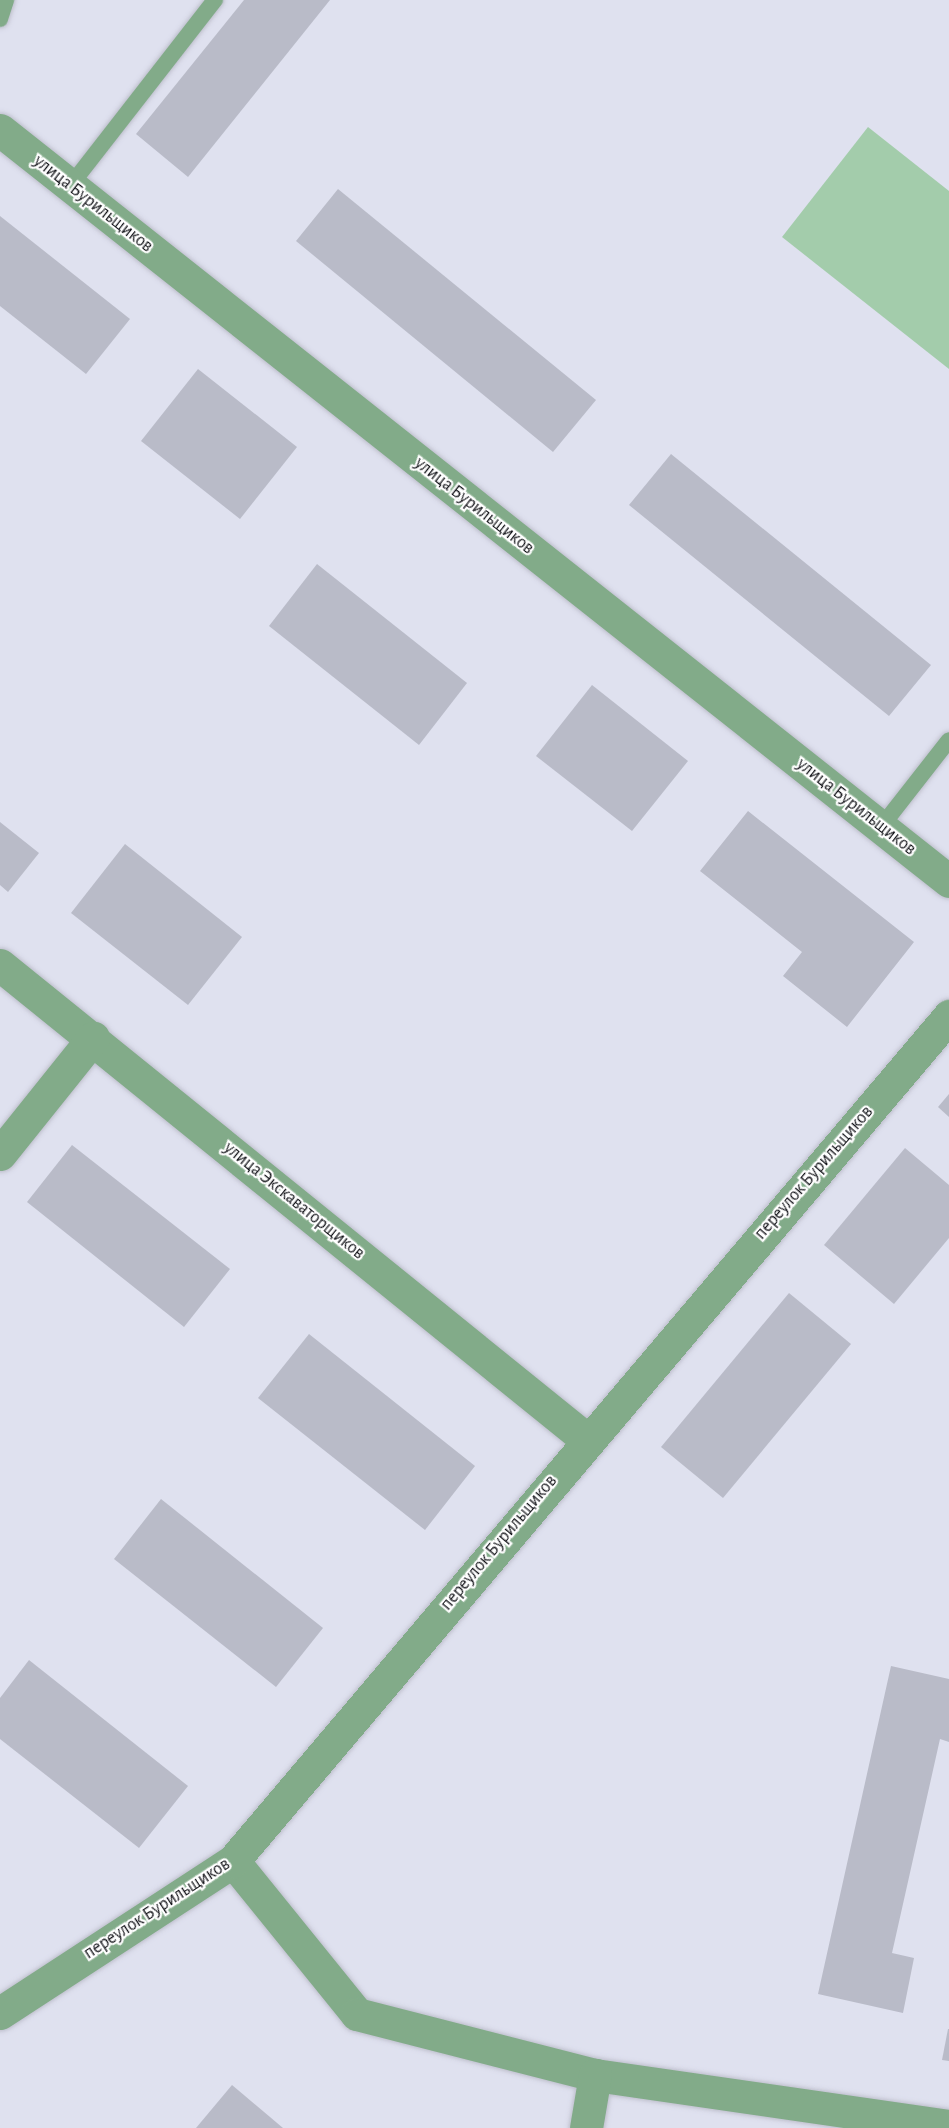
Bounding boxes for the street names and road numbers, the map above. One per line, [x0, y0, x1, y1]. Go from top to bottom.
street label: улица Бурильщиков [29, 151, 157, 257]
street label: улица Бурильщиков [410, 453, 538, 559]
street label: улица Бурильщиков [792, 754, 920, 860]
street label: переулок Бурильщиков [750, 1102, 878, 1244]
street label: улица Экскаваторщиков [219, 1138, 369, 1264]
street label: переулок Бурильщиков [436, 1471, 562, 1615]
street label: переулок Бурильщиков [80, 1854, 234, 1964]

